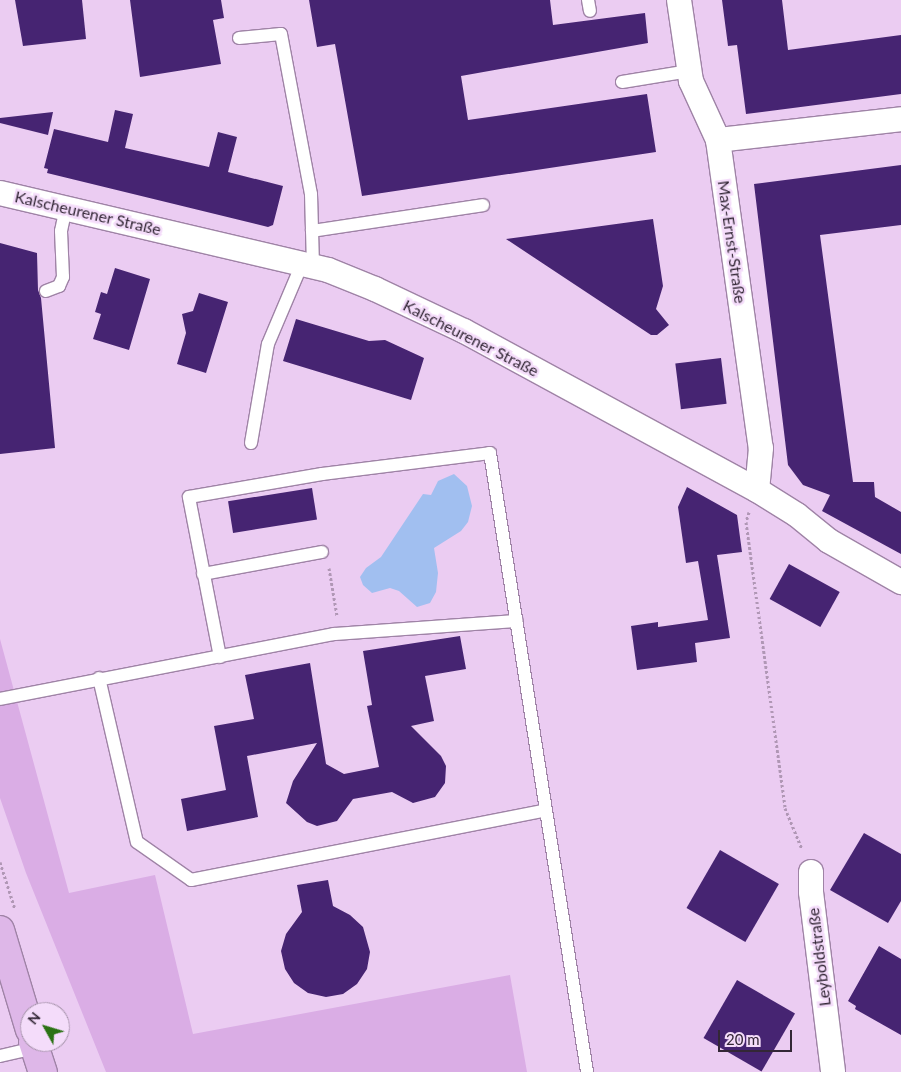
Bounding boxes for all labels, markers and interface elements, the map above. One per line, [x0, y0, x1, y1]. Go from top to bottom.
street label: Max-Ernst-Straße [714, 179, 750, 305]
street label: Kalscheurener Straße [13, 187, 163, 239]
street label: Kalscheurener Straße [400, 295, 542, 381]
street label: Leyboldstraße [803, 907, 835, 1007]
north arrow [20, 1002, 70, 1052]
text: N [24, 1008, 44, 1027]
scale bar [721, 1020, 795, 1052]
text: 20 m [726, 1030, 760, 1048]

